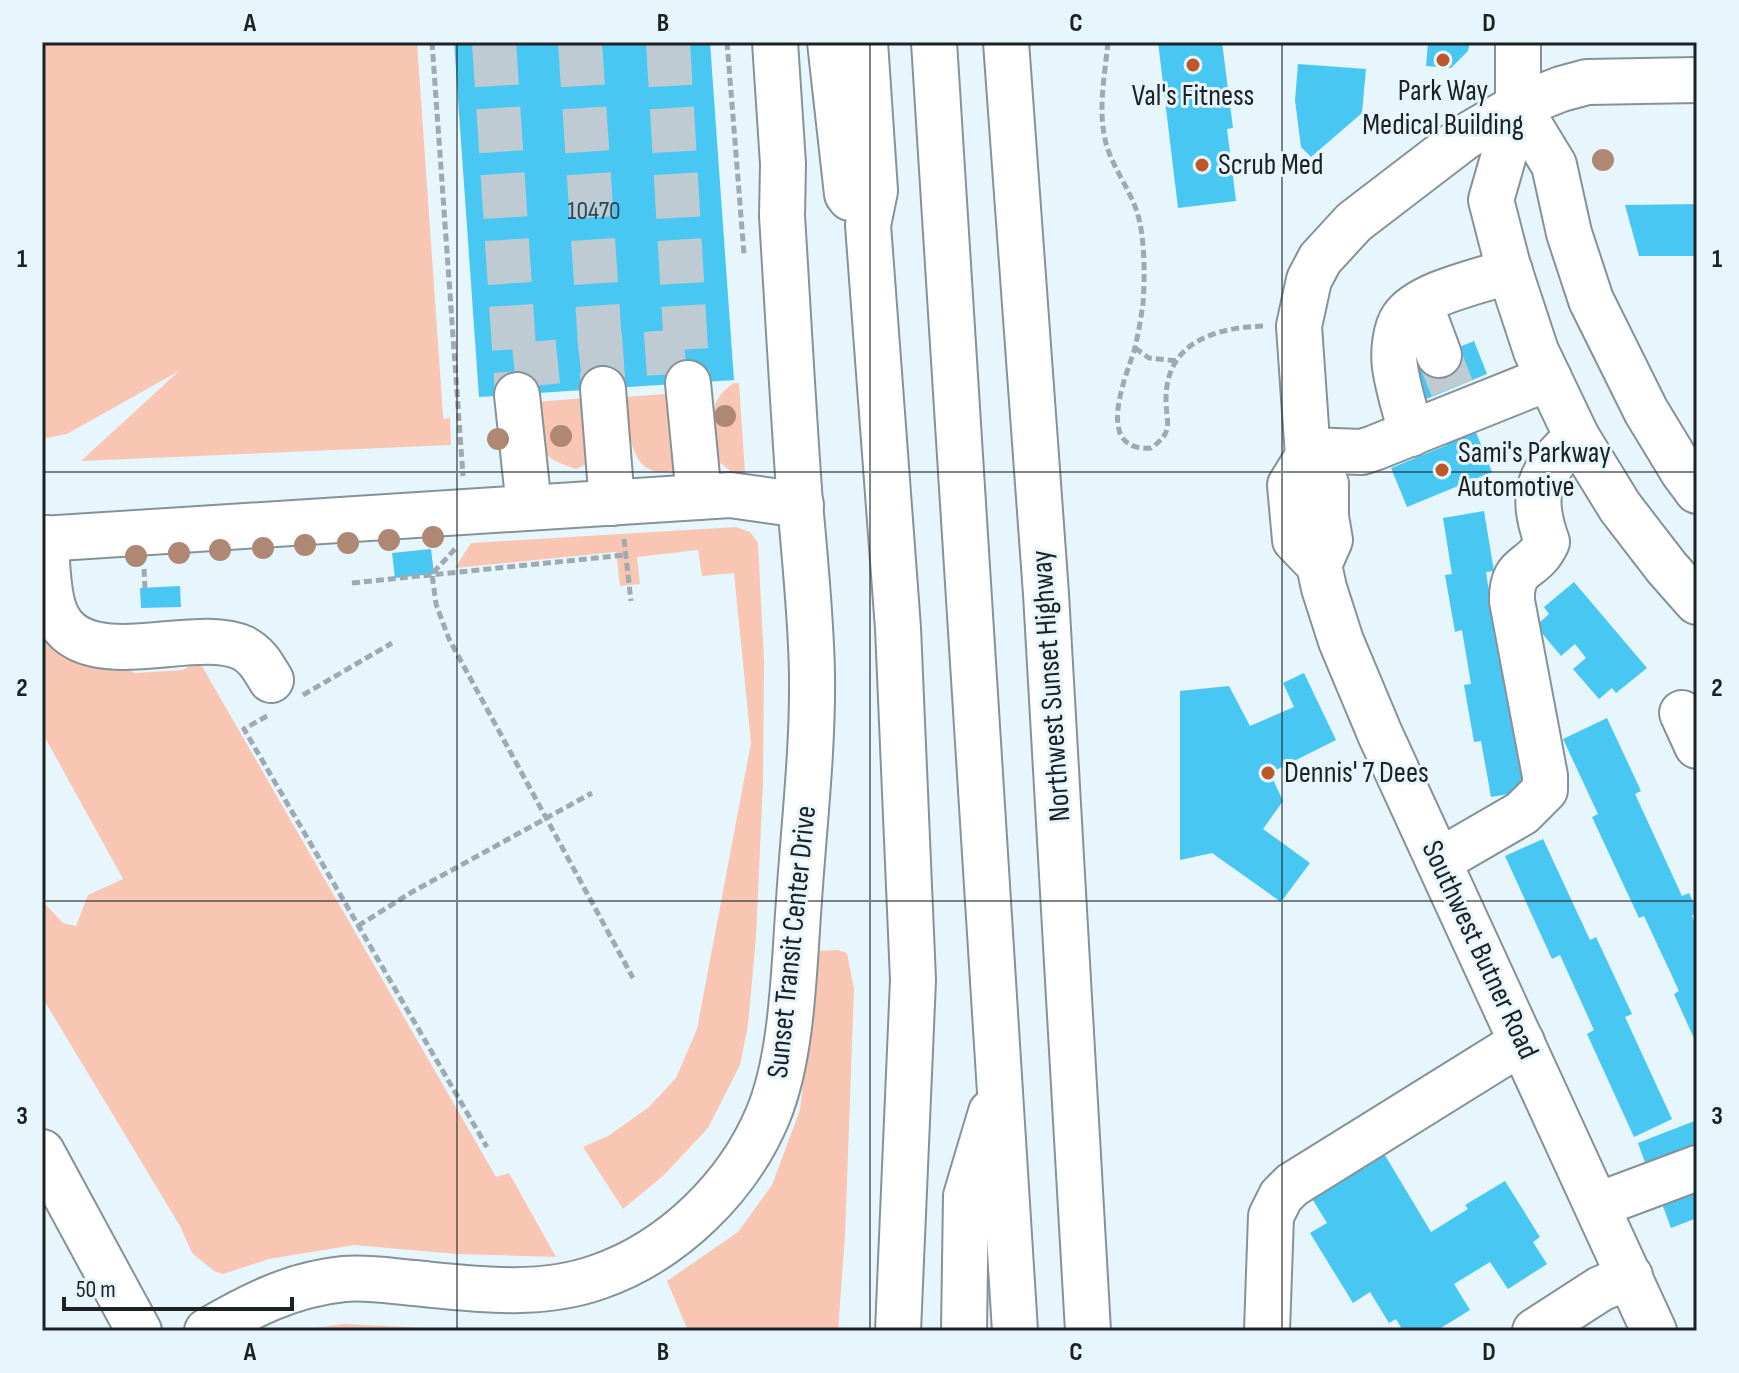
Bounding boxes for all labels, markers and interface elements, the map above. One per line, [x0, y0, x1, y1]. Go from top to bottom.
text: A [243, 8, 257, 39]
text: B [657, 8, 669, 39]
text: C [1069, 8, 1083, 39]
text: D [1482, 8, 1496, 39]
marker: Park Way Medical Building [1434, 51, 1452, 69]
marker: Val's Fitness [1184, 56, 1202, 74]
place label: Park Way Medical Building [1362, 73, 1524, 143]
place label: Val's Fitness [1132, 78, 1254, 114]
place label: Scrub Med [1218, 147, 1323, 183]
marker: Scrub Med [1193, 156, 1211, 174]
house number: 10470 [567, 196, 621, 227]
text: 1 [17, 244, 27, 275]
text: 1 [1712, 244, 1722, 275]
place label: Sami's Parkway Automotive [1457, 435, 1611, 505]
marker: Sami's Parkway Automotive [1433, 461, 1451, 479]
street label: Northwest Sunset Highway [1024, 549, 1078, 823]
text: 2 [16, 673, 28, 704]
text: 2 [1711, 673, 1723, 704]
place label: Dennis' 7 Dees [1284, 755, 1429, 791]
marker: Dennis' 7 Dees [1259, 764, 1277, 782]
street label: Sunset Transit Center Drive [760, 804, 824, 1080]
street label: Southwest Butner Road [1414, 835, 1546, 1065]
text: 3 [16, 1101, 28, 1132]
text: 3 [1711, 1101, 1723, 1132]
scale bar [64, 1261, 292, 1311]
text: 50 m [76, 1275, 116, 1304]
text: A [243, 1337, 257, 1368]
text: B [657, 1337, 669, 1368]
text: C [1069, 1337, 1083, 1368]
text: D [1482, 1337, 1496, 1368]

